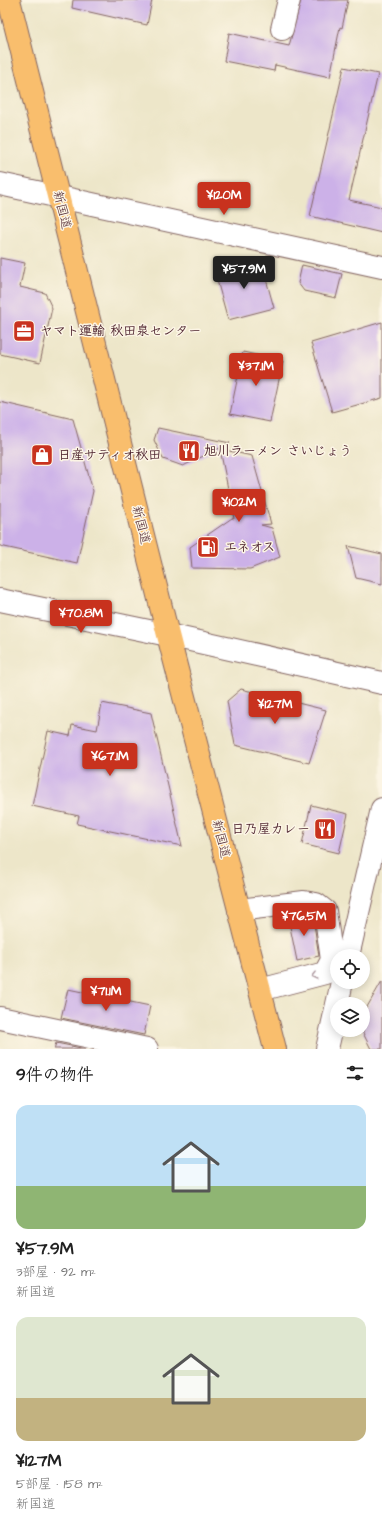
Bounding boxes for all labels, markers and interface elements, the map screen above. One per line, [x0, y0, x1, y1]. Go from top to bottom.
pin: ¥120M [196, 182, 252, 216]
text: ¥120M [206, 186, 242, 204]
street label: 新国道 [49, 189, 75, 231]
pin: ¥57.9M [211, 256, 277, 290]
text: ¥57.9M [222, 260, 266, 278]
office icon: ヤマト運輸 秋田泉センター [11, 318, 37, 344]
place label: ヤマト運輸 秋田泉センター [40, 322, 201, 340]
pin: ¥37.1M [223, 353, 289, 387]
text: ¥37.1M [238, 357, 274, 375]
restaurant icon: 旭川ラーメン さいじょう [176, 438, 202, 464]
shop icon: 日産サティオ秋田 [29, 442, 55, 468]
place label: 旭川ラーメン さいじょう [204, 442, 352, 460]
place label: 日産サティオ秋田 [58, 446, 161, 464]
pin: ¥102M [211, 489, 267, 523]
text: ¥102M [221, 493, 257, 511]
street label: 新国道 [128, 504, 154, 546]
fuel station icon: エネオス [195, 534, 221, 560]
place label: エネオス [224, 538, 275, 556]
pin: ¥70.8M [48, 600, 114, 634]
text: ¥70.8M [59, 604, 103, 622]
pin: ¥127M [247, 691, 303, 725]
text: ¥127M [258, 695, 292, 713]
pin: ¥67.1M [77, 743, 143, 777]
text: ¥67.1M [91, 747, 129, 765]
restaurant icon: 日乃屋カレー [312, 816, 338, 842]
street label: 新国道 [208, 818, 234, 860]
place label: 日乃屋カレー [231, 820, 310, 838]
pin: ¥76.5M [271, 903, 337, 937]
text: ¥76.5M [282, 907, 326, 925]
map controls [330, 949, 370, 1037]
button: locate [330, 949, 370, 989]
one-way arrow [311, 971, 318, 980]
pin: ¥71.1M [73, 978, 139, 1012]
text: ¥71.1M [91, 982, 121, 1000]
button: layers [330, 997, 370, 1037]
icon: filters [344, 1062, 366, 1084]
text: 9件の物件 [16, 1063, 94, 1087]
icon: home [155, 1131, 227, 1203]
text: ¥57.9M [16, 1237, 74, 1261]
text: 3部屋 · 92 m² [16, 1263, 96, 1281]
text: 新国道 [16, 1283, 55, 1301]
icon: home [155, 1343, 227, 1415]
text: ¥127M [16, 1449, 62, 1473]
text: 5部屋 · 158 m² [16, 1475, 103, 1493]
text: 新国道 [16, 1495, 55, 1513]

